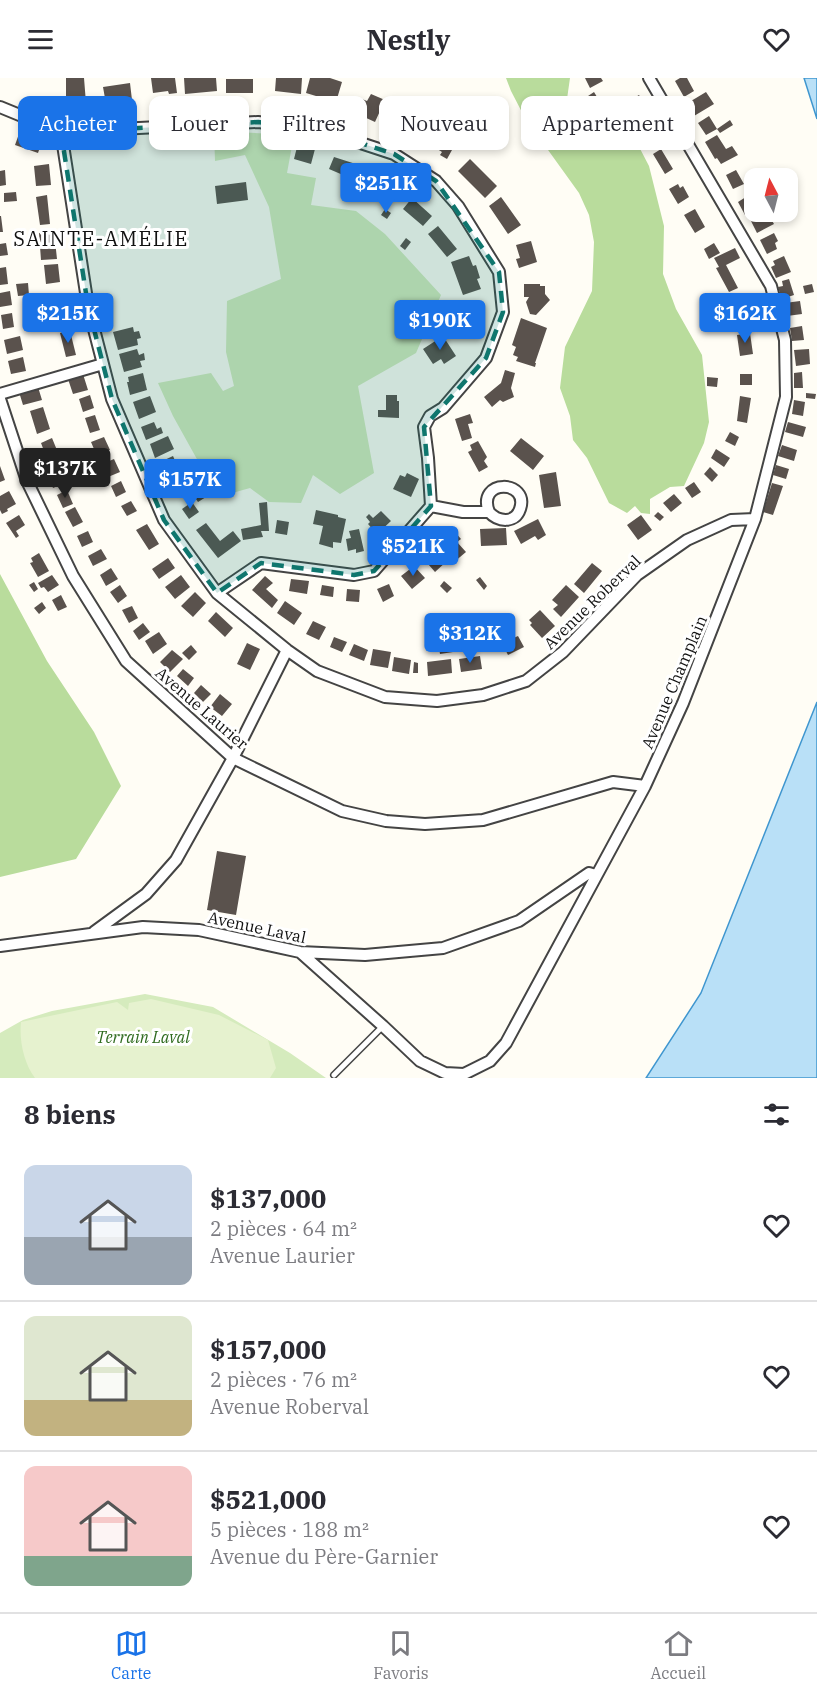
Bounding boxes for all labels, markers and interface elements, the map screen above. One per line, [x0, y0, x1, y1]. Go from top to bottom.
text: Nestly [366, 22, 451, 57]
icon: menu [24, 23, 57, 56]
icon: heart [760, 23, 793, 56]
chip: Acheter [18, 96, 137, 150]
chip: Louer [149, 96, 249, 150]
chip: Filtres [261, 96, 367, 150]
chip: Nouveau [379, 96, 509, 150]
chip: Appartement [521, 96, 695, 150]
pin: $251K [344, 163, 428, 214]
north arrow [744, 168, 798, 222]
map controls [744, 168, 798, 222]
text: $251K [354, 169, 418, 196]
district label: SAINTE-AMÉLIE [13, 225, 189, 252]
pin: $215K [26, 293, 110, 344]
pin: $162K [703, 293, 787, 344]
text: $215K [36, 299, 100, 326]
text: $162K [713, 299, 777, 326]
pin: $190K [398, 300, 482, 351]
text: $190K [408, 306, 472, 333]
pin: $137K [23, 448, 107, 499]
text: $137K [33, 454, 97, 481]
pin: $157K [148, 459, 232, 510]
text: $157K [158, 465, 222, 492]
pin: $521K [371, 526, 455, 577]
text: $521K [381, 532, 445, 559]
street label: Avenue Roberval [539, 550, 645, 653]
street label: Avenue Champlain [637, 612, 711, 752]
pin: $312K [428, 613, 512, 664]
text: $312K [438, 619, 502, 646]
street label: Avenue Laurier [152, 662, 252, 754]
street label: Avenue Laval [206, 907, 308, 947]
park label: Terrain Laval [96, 1027, 190, 1047]
text: 8 biens [24, 1097, 116, 1131]
icon: filters [760, 1098, 793, 1131]
text: $137,000 [210, 1181, 326, 1215]
icon: home [72, 1189, 144, 1261]
icon: heart [760, 1209, 793, 1242]
text: 2 pièces · 64 m² [210, 1215, 357, 1242]
text: Avenue Laurier [210, 1242, 355, 1269]
text: $157,000 [210, 1332, 326, 1366]
icon: home [72, 1340, 144, 1412]
icon: heart [760, 1360, 793, 1393]
text: 2 pièces · 76 m² [210, 1366, 357, 1393]
text: Avenue Roberval [210, 1393, 369, 1420]
text: $521,000 [210, 1482, 326, 1516]
icon: home [72, 1490, 144, 1562]
icon: heart [760, 1510, 793, 1543]
text: 5 pièces · 188 m² [210, 1516, 369, 1543]
text: Avenue du Père-Garnier [210, 1543, 438, 1570]
tab: Carte [111, 1627, 151, 1683]
tab: Favoris [373, 1627, 429, 1683]
tab: Accueil [650, 1627, 706, 1683]

